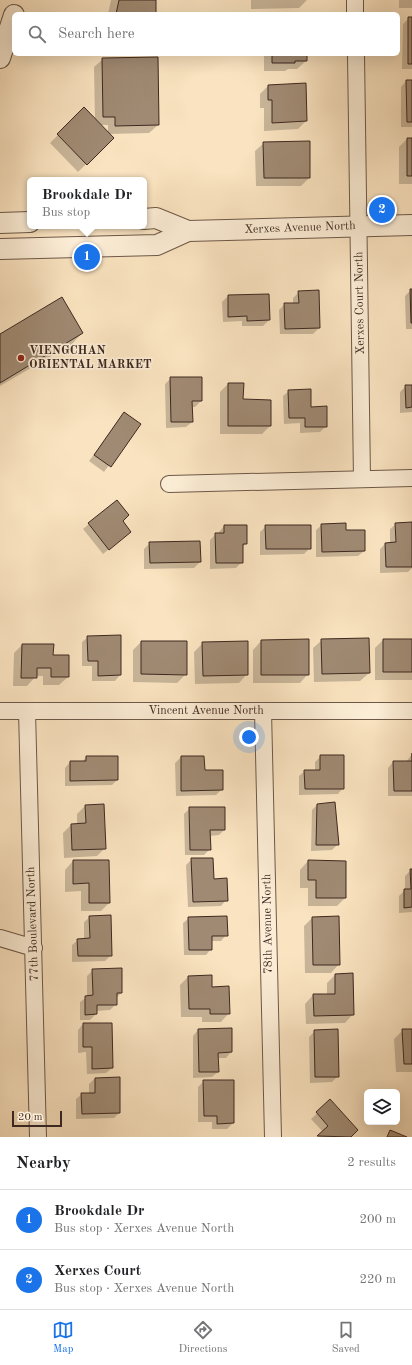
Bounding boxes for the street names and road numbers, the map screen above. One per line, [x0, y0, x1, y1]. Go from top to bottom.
street label: Xerxes Avenue North [244, 220, 356, 236]
street label: Xerxes Court North [353, 251, 367, 355]
street label: Vincent Avenue North [148, 705, 264, 717]
street label: 77th Boulevard North [25, 866, 41, 982]
street label: 78th Avenue North [261, 873, 275, 974]

